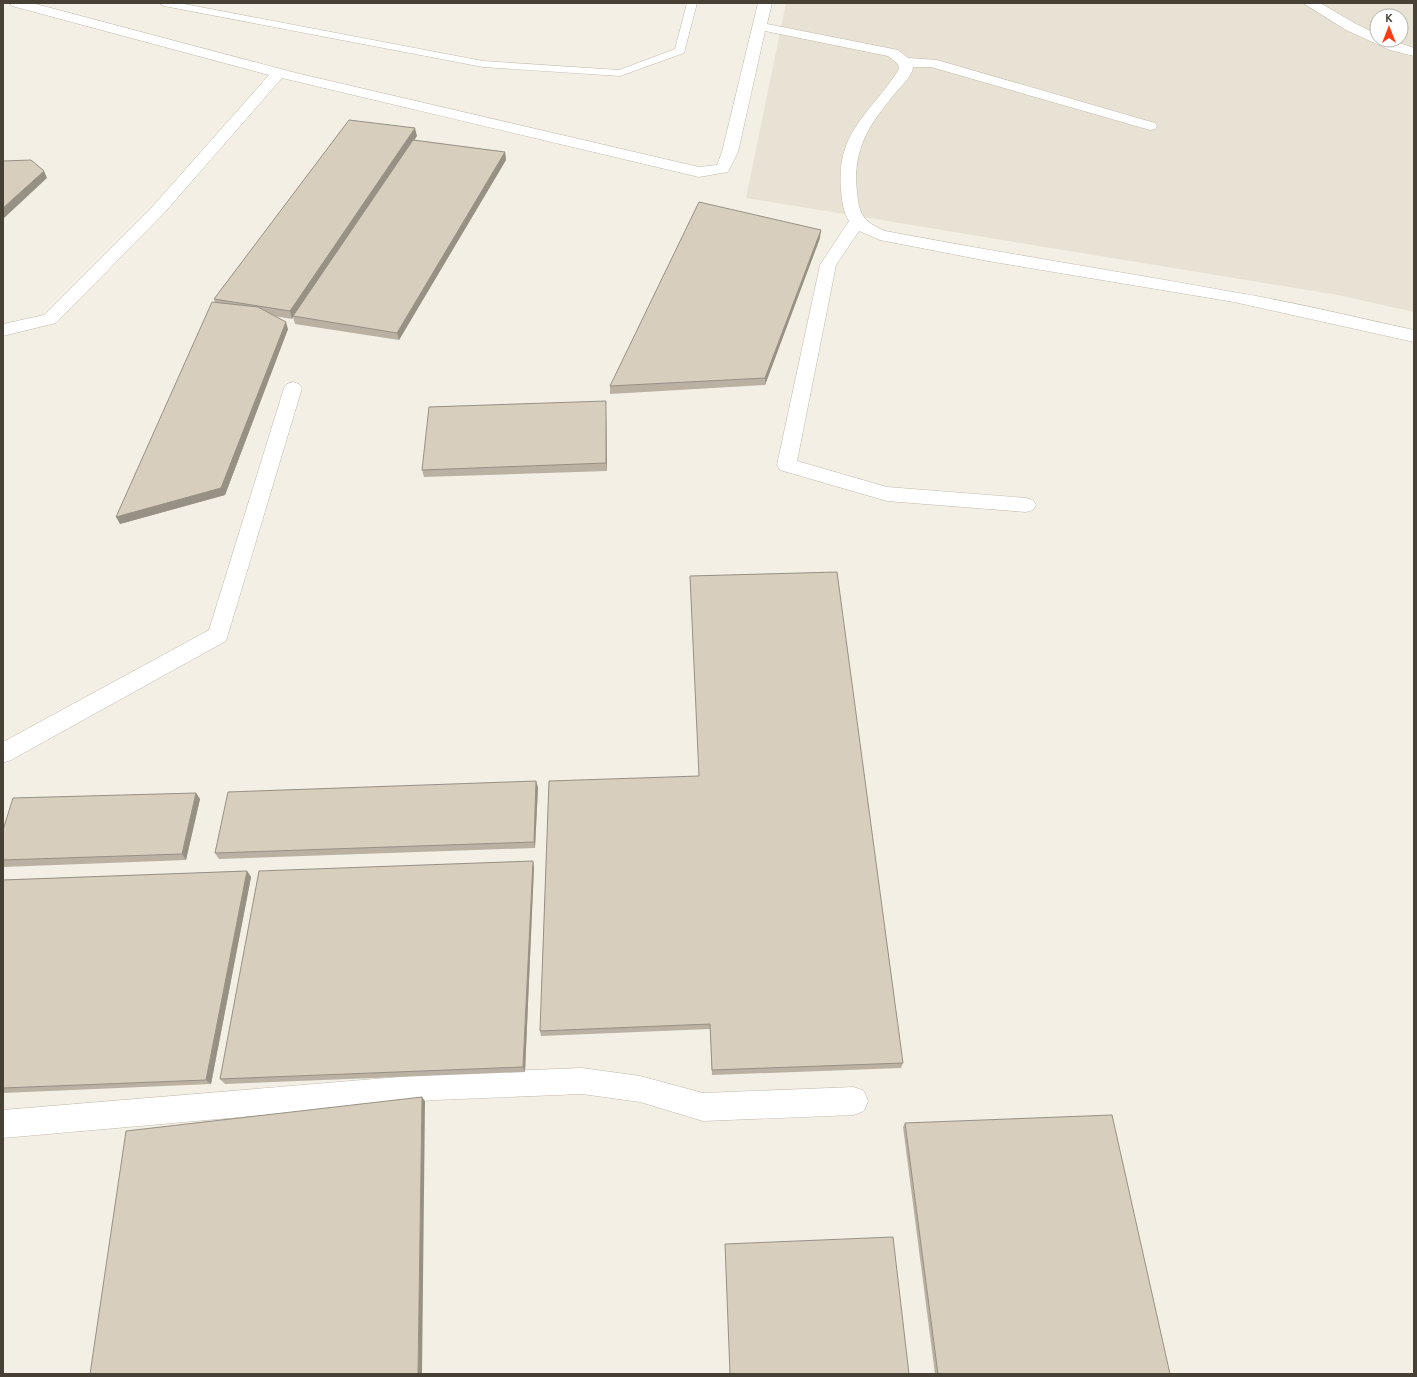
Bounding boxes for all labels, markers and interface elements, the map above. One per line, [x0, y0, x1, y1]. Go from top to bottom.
north arrow [1369, 8, 1409, 48]
text: K [1385, 12, 1393, 24]

